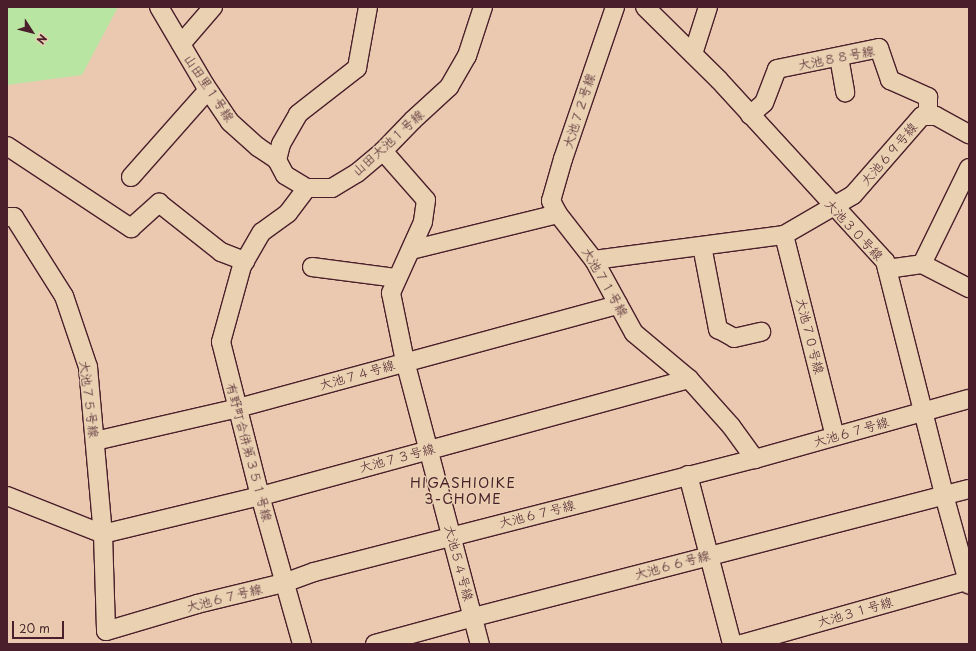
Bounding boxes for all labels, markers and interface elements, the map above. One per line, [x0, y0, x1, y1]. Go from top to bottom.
north arrow [12, 12, 52, 52]
text: N [33, 31, 52, 48]
street label: 大池８８号線 [796, 43, 876, 73]
street label: 山田里１号線 [181, 51, 237, 125]
street label: 大池７２号線 [560, 71, 598, 151]
street label: 山田大池１号線 [349, 107, 427, 179]
street label: 大池６９号線 [858, 119, 920, 189]
street label: 大池３０号線 [822, 196, 886, 264]
street label: 大池７１号線 [579, 244, 631, 320]
street label: 大池７０号線 [793, 296, 827, 376]
street label: 大池７４号線 [317, 357, 397, 393]
street label: 大池７５号線 [77, 359, 101, 439]
street label: 有野町合併第３５１号線 [223, 381, 275, 523]
street label: 大池６７号線 [811, 414, 891, 450]
street label: 大池７３号線 [357, 440, 437, 476]
district label: HIGASHIOIKE 3-CHOME [411, 475, 515, 508]
street label: 大池６７号線 [497, 497, 577, 531]
street label: 大池５４号線 [441, 523, 477, 603]
street label: 大池６６号線 [632, 547, 712, 583]
street label: 大池６７号線 [184, 581, 264, 615]
street label: 大池３１号線 [815, 594, 895, 630]
scale bar [14, 613, 66, 639]
text: 20 m [19, 619, 50, 637]

